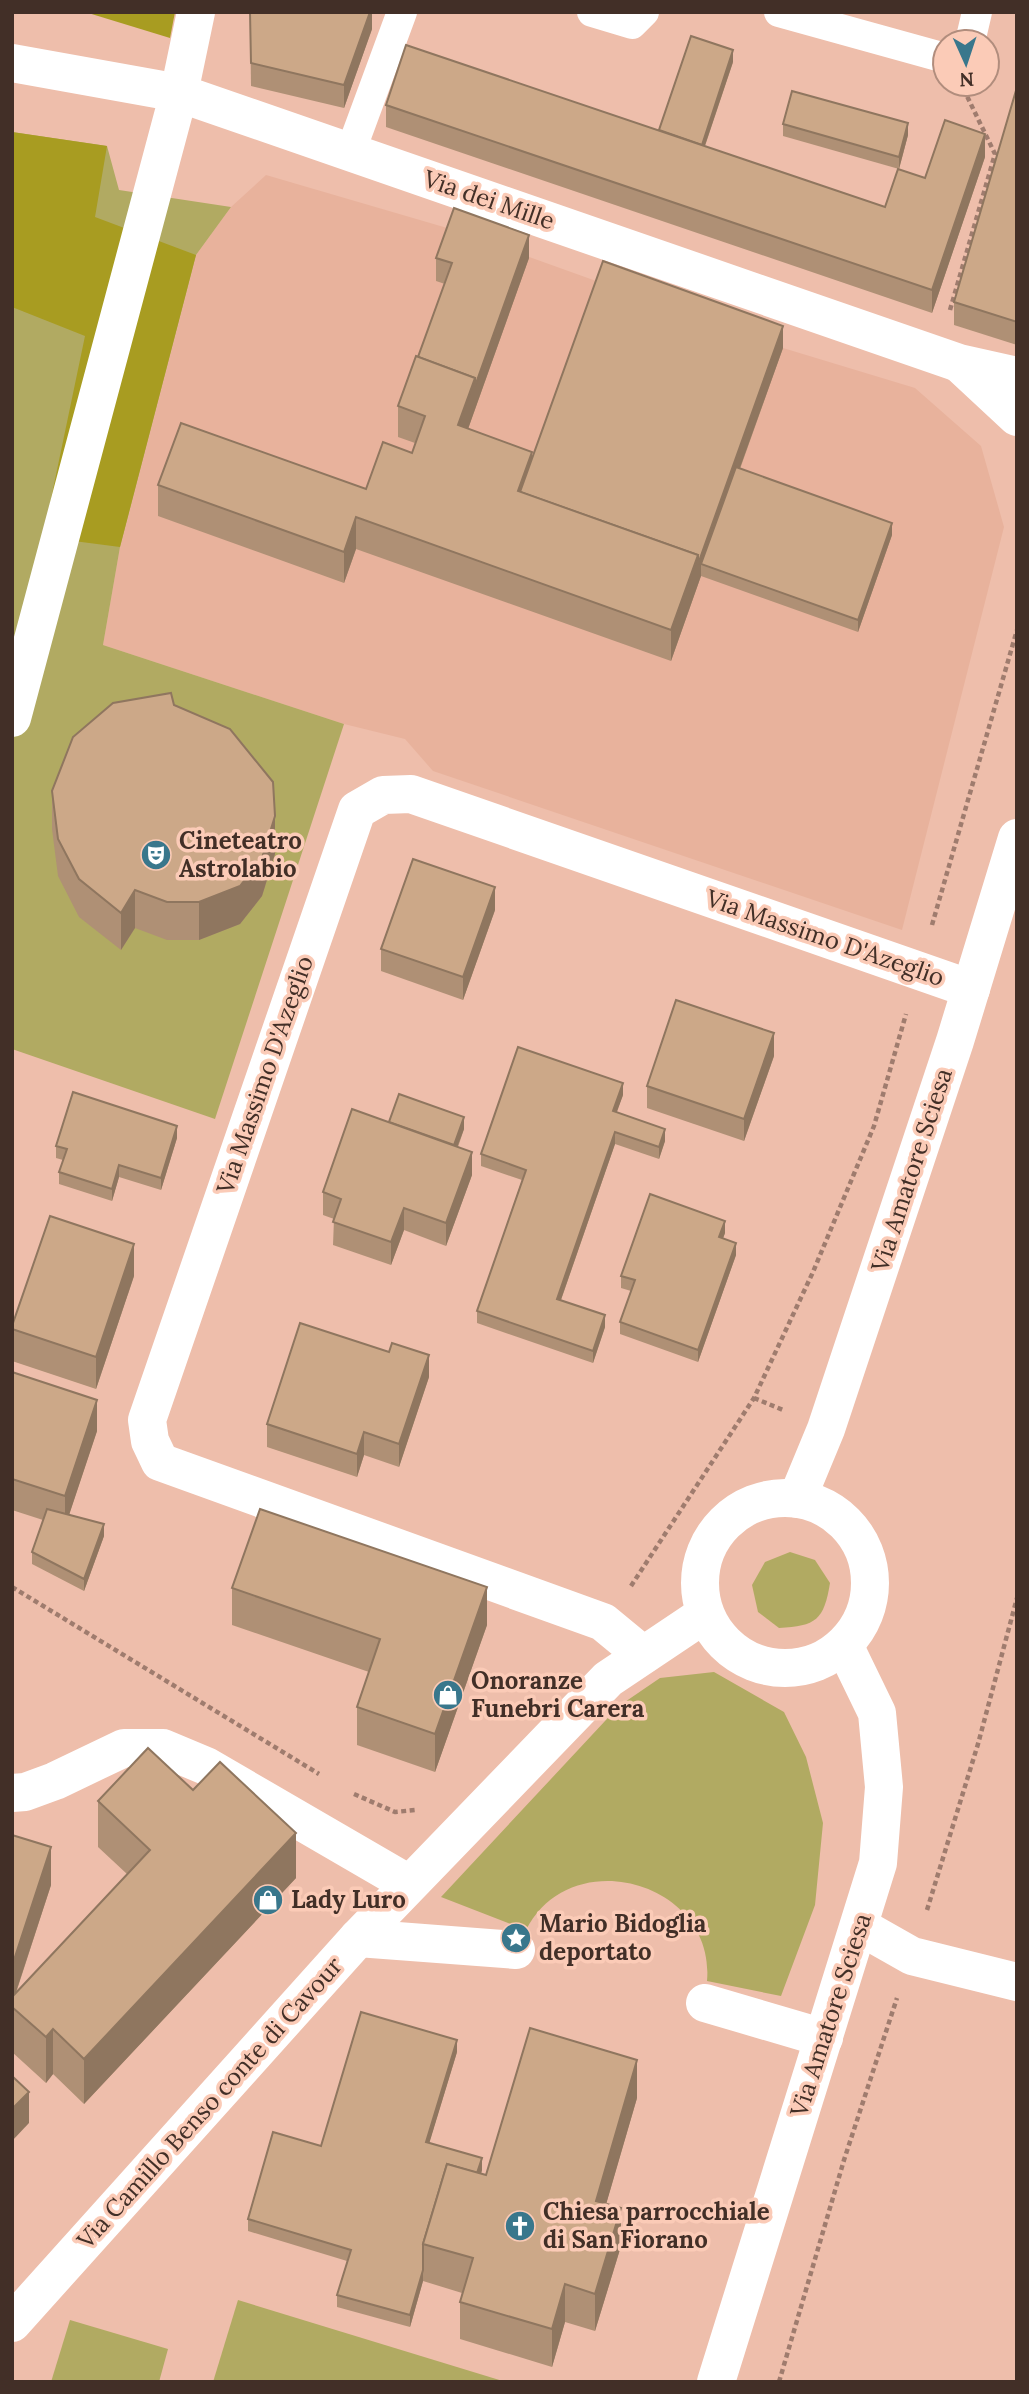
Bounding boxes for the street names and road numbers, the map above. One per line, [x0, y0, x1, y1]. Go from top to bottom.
street label: Via dei Mille [419, 162, 559, 236]
street label: Via Massimo D'Azeglio [701, 882, 948, 993]
street label: Via Massimo D'Azeglio [209, 952, 320, 1199]
street label: Via Amatore Sciesa [864, 1064, 959, 1276]
street label: Via Amatore Sciesa [783, 1909, 878, 2121]
street label: Via Camillo Benso conte di Cavour [70, 1950, 349, 2256]

